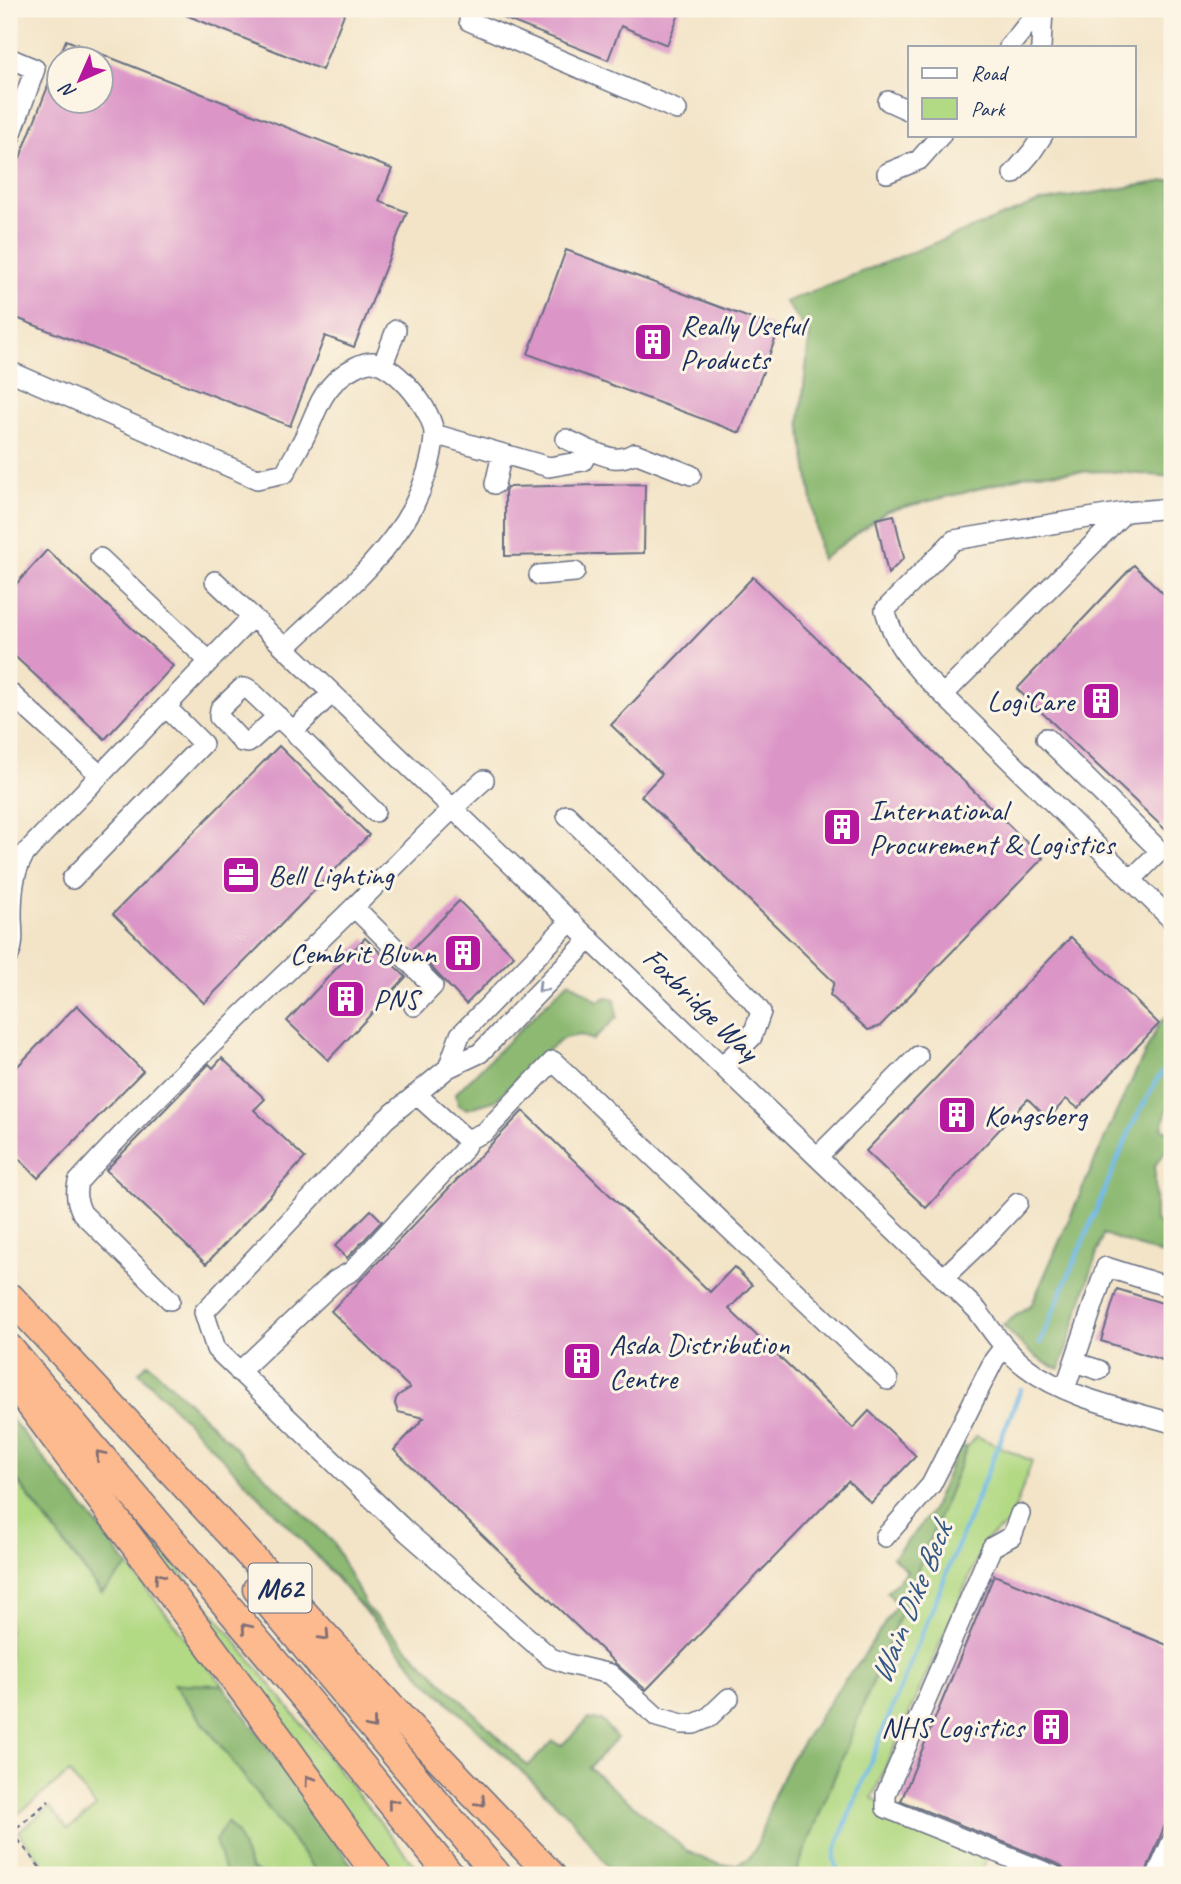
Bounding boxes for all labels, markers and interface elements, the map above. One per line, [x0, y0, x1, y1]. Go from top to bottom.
north arrow [46, 46, 116, 116]
legend [908, 46, 1136, 136]
text: Road [971, 60, 1010, 86]
text: N [54, 76, 81, 104]
text: Park [971, 96, 1006, 122]
place label: Really Useful Products [680, 306, 810, 378]
building icon: Really Useful Products [632, 321, 674, 363]
building icon: LogiCare [1080, 680, 1122, 722]
place label: LogiCare [987, 682, 1076, 720]
place label: International Procurement & Logistics [869, 791, 1117, 863]
building icon: International Procurement & Logistics [821, 806, 863, 848]
office icon: Bell Lighting [220, 854, 262, 896]
place label: Bell Lighting [268, 856, 395, 894]
building icon: Cembrit Blunn [442, 932, 484, 974]
place label: Cembrit Blunn [290, 934, 437, 972]
street label: Foxbridge Way [635, 939, 769, 1071]
building icon: PNS [325, 978, 367, 1020]
place label: PNS [373, 980, 423, 1018]
one-way arrow [538, 980, 551, 993]
building icon: Kongsberg [936, 1094, 978, 1136]
place label: Kongsberg [984, 1096, 1089, 1134]
place label: Asda Distribution Centre [609, 1325, 790, 1397]
building icon: Asda Distribution Centre [561, 1340, 603, 1382]
one-way arrow [95, 1450, 108, 1462]
water label: Wain Dike Beck [860, 1512, 963, 1690]
road number: M62 [248, 1564, 312, 1612]
one-way arrow [155, 1572, 168, 1585]
one-way arrow [242, 1624, 254, 1637]
one-way arrow [317, 1628, 330, 1641]
building icon: NHS Logistics [1030, 1706, 1072, 1748]
place label: NHS Logistics [881, 1708, 1027, 1746]
one-way arrow [364, 1717, 376, 1730]
one-way arrow [305, 1775, 317, 1788]
one-way arrow [473, 1794, 486, 1807]
one-way arrow [387, 1799, 400, 1811]

